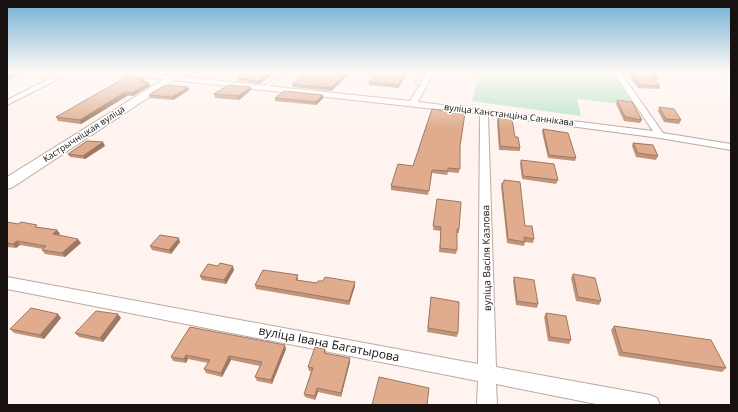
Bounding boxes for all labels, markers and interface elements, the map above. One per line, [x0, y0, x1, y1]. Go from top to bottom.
street label: вуліца Канстанціна Саннікава [443, 100, 575, 129]
street label: Кастрычніцкая вуліца [40, 102, 127, 165]
street label: вуліца Васіля Казлова [478, 205, 494, 311]
street label: вуліца Івана Багатырова [257, 322, 401, 366]

